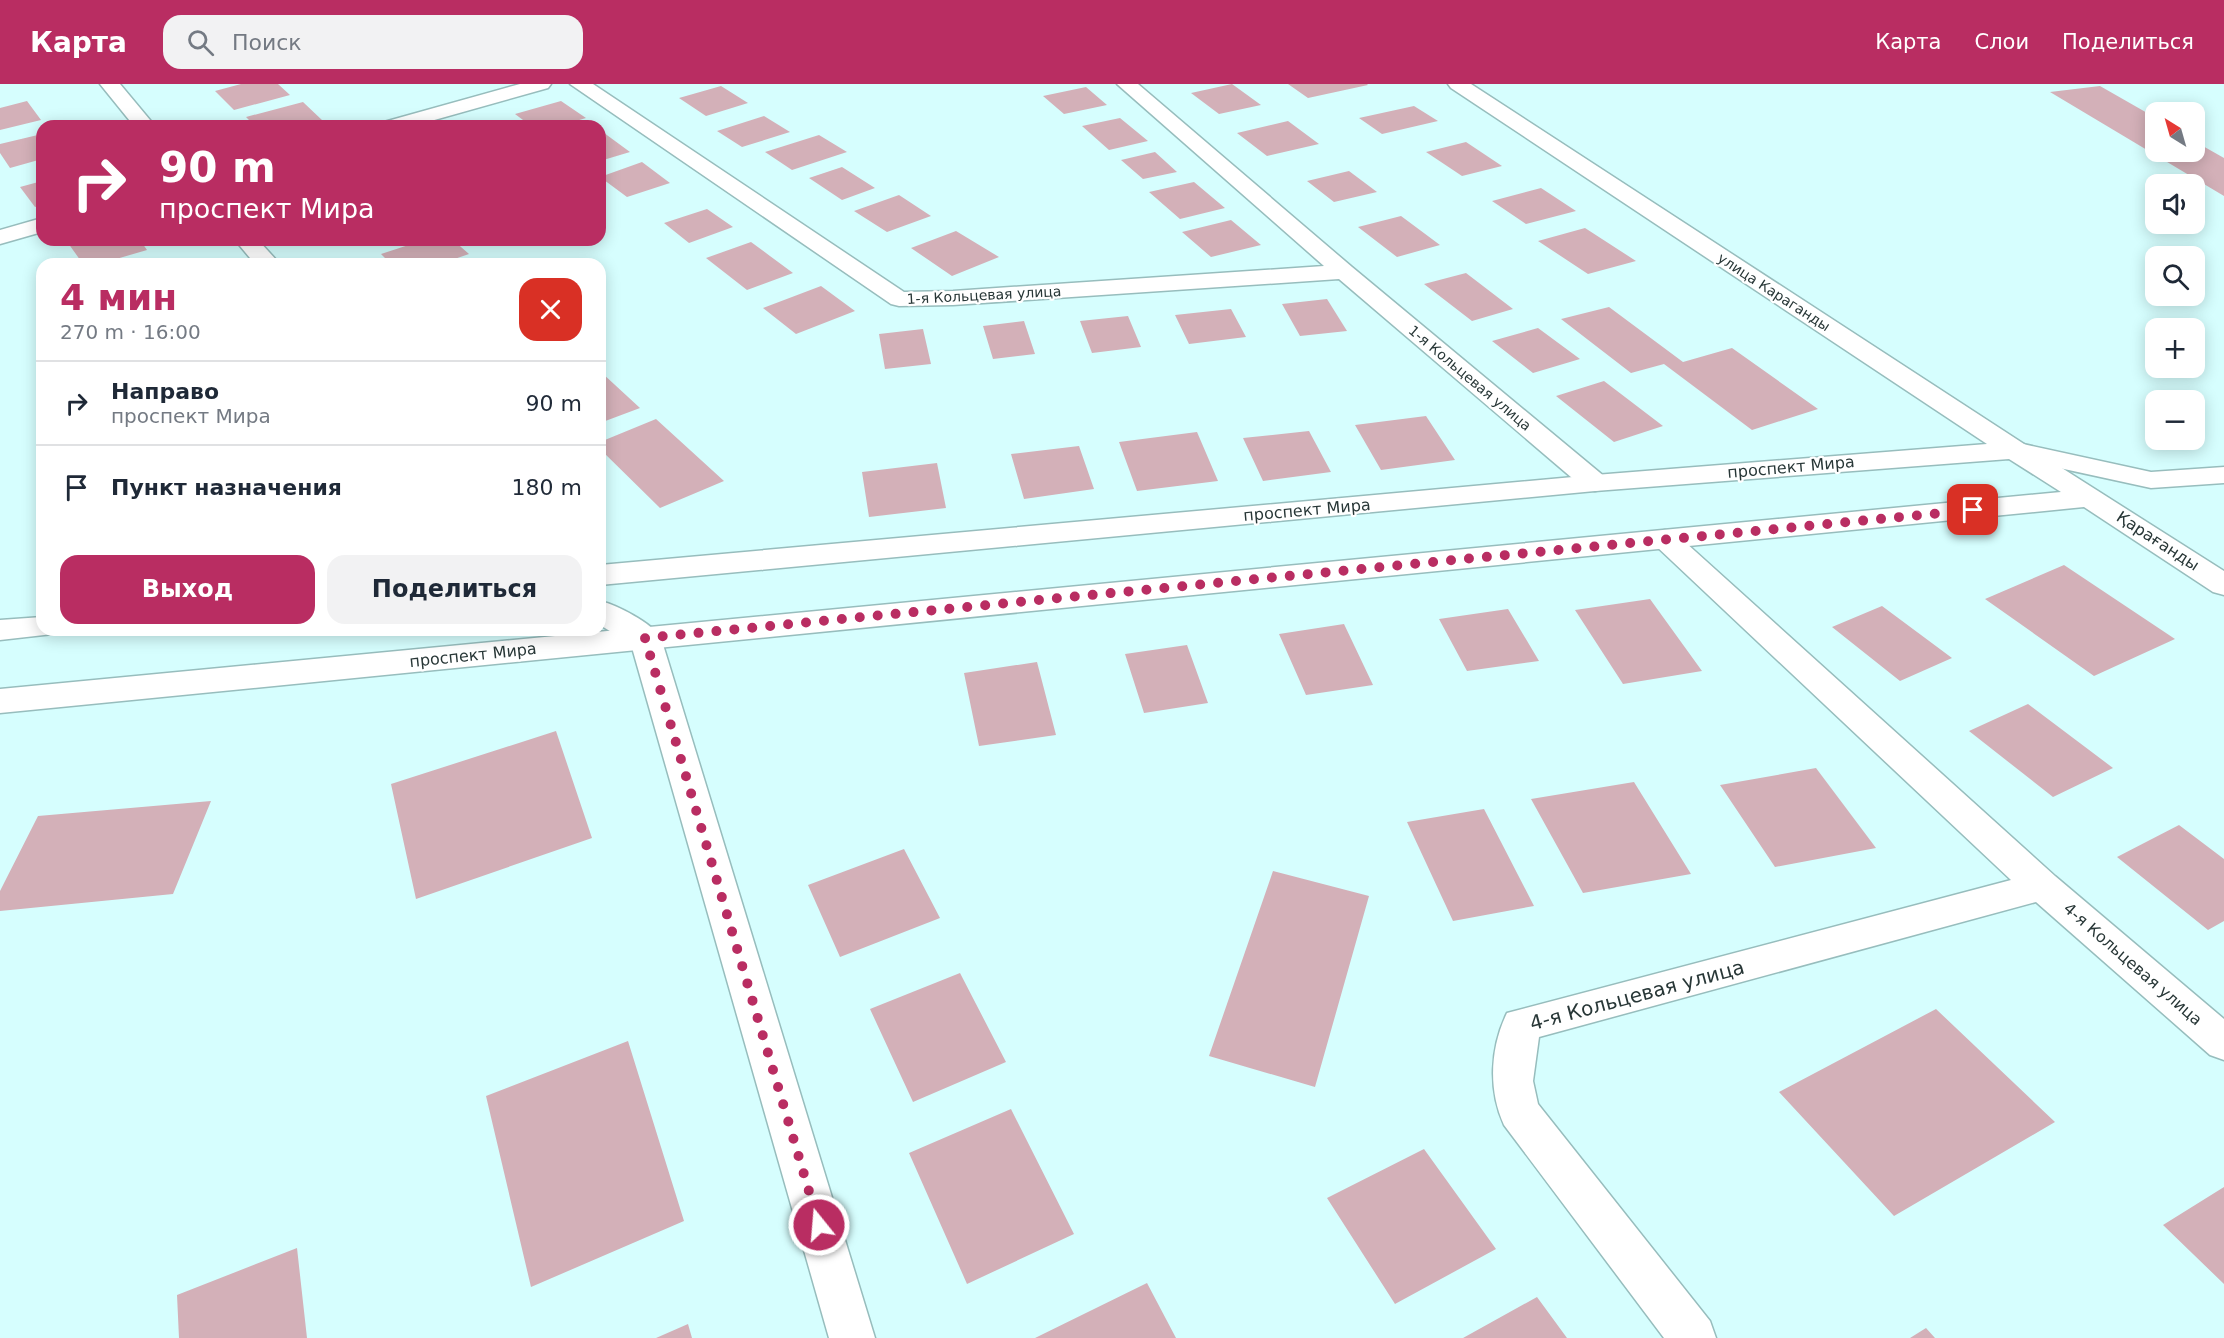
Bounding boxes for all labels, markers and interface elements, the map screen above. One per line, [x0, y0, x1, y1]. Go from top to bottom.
search box [163, 15, 583, 69]
text: Карта [30, 26, 127, 59]
icon: search [184, 26, 217, 59]
text: Поиск [232, 30, 302, 55]
text: Карта [1875, 30, 1941, 54]
text: Слои [1974, 30, 2029, 54]
text: Поделиться [2062, 30, 2194, 54]
north arrow [2145, 102, 2205, 162]
map controls [2145, 102, 2205, 450]
text: 90 m [159, 143, 276, 192]
icon: right [60, 144, 138, 222]
button: sound [2145, 174, 2205, 234]
text: проспект Мира [159, 193, 375, 224]
button: search [2145, 246, 2205, 306]
street label: улица Караганды [1715, 250, 1833, 334]
text: 4 мин [60, 277, 177, 318]
button: close [519, 278, 582, 341]
street label: 1-я Кольцевая улица [906, 283, 1062, 307]
button: + [2145, 318, 2205, 378]
text: 270 m · 16:00 [60, 320, 201, 344]
street label: 1-я Кольцевая улица [1406, 322, 1534, 434]
text: Направо [111, 379, 219, 404]
icon: right [60, 387, 93, 420]
button: − [2145, 390, 2205, 450]
text: 90 m [526, 391, 582, 416]
text: проспект Мира [111, 404, 271, 428]
street label: проспект Мира [1727, 452, 1855, 482]
icon: arrive [60, 471, 93, 504]
text: Пункт назначения [111, 475, 342, 500]
text: 180 m [512, 475, 582, 500]
pin [1947, 484, 1998, 535]
icon: arrive [1956, 493, 1989, 526]
street label: проспект Мира [1243, 495, 1371, 525]
street label: Қарағанды [2113, 507, 2203, 575]
button: Выход [60, 555, 315, 624]
button: Поделиться [327, 555, 582, 624]
street label: проспект Мира [408, 639, 538, 671]
street label: 4-я Кольцевая улица [2060, 899, 2206, 1029]
street label: 4-я Кольцевая улица [1527, 955, 1747, 1035]
position arrow [787, 1193, 851, 1257]

